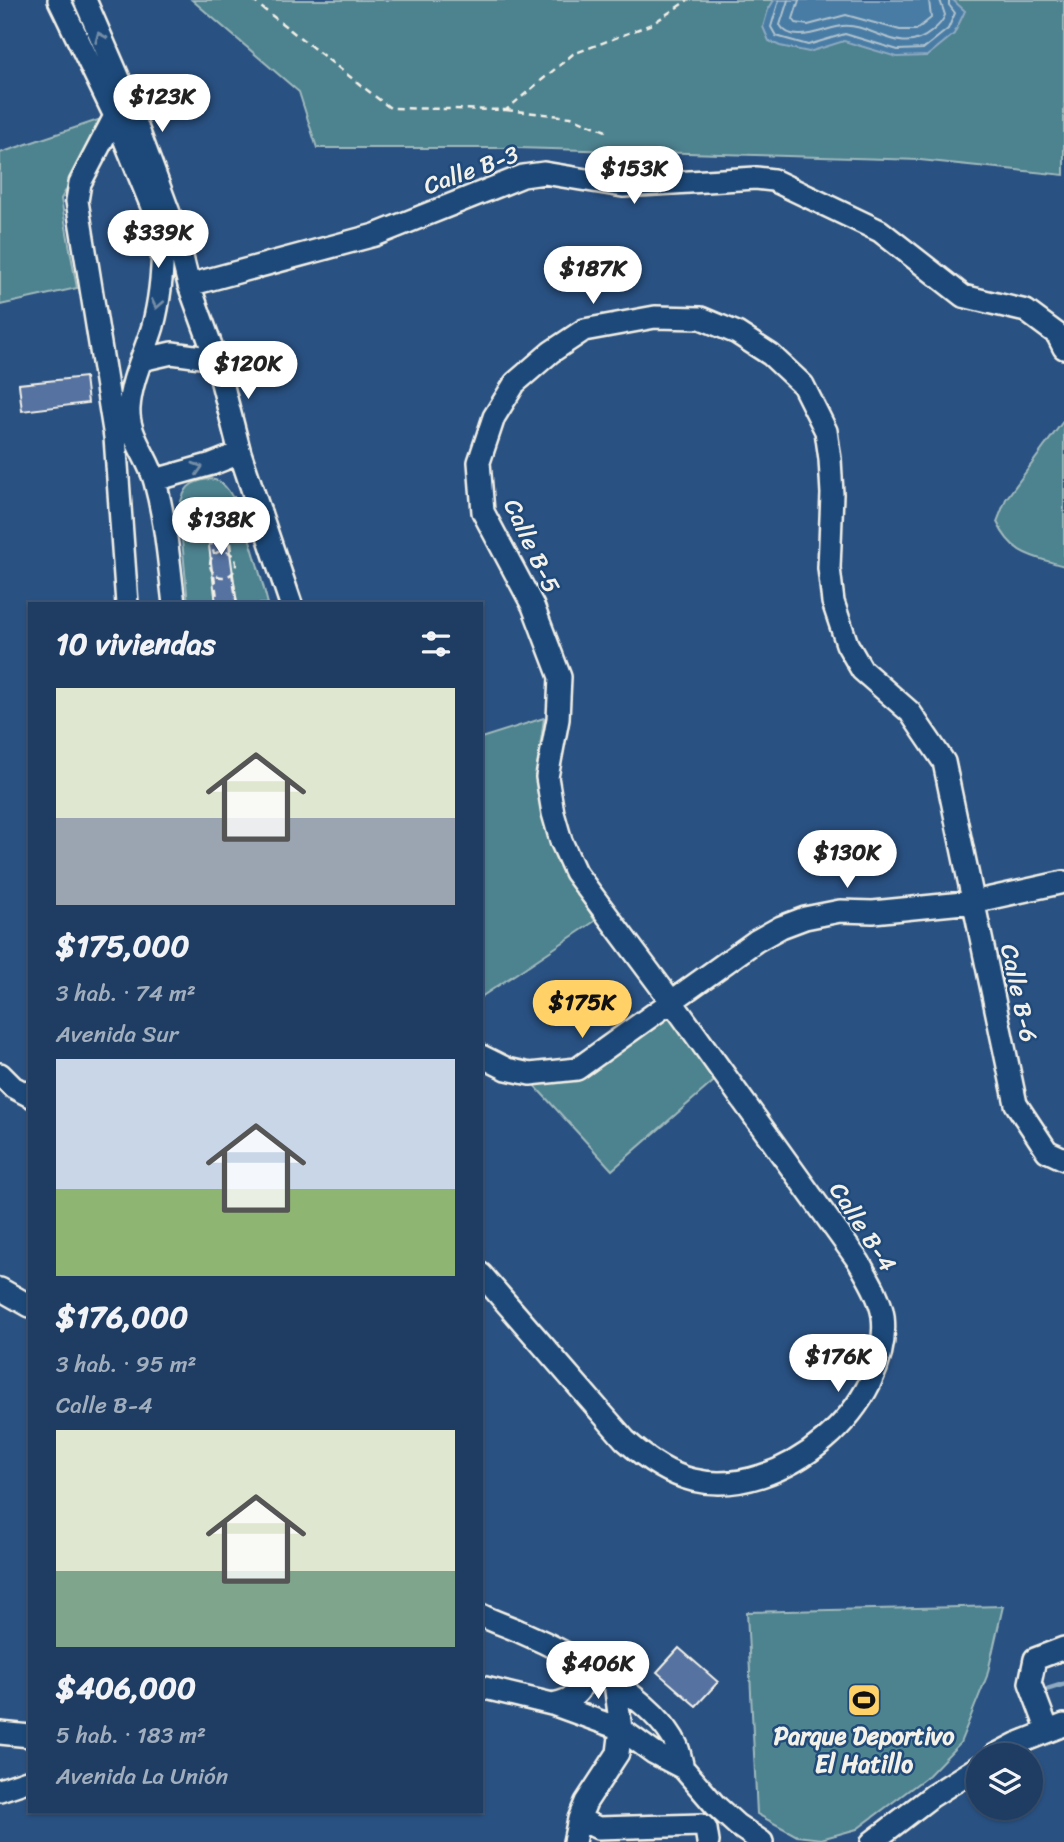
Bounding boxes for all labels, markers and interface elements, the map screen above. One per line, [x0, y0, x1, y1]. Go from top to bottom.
one-way arrow [95, 31, 109, 43]
pin: $123K [113, 74, 211, 134]
text: $123K [129, 76, 195, 117]
street label: Calle B-3 [417, 133, 525, 207]
pin: $153K [585, 146, 683, 206]
text: $153K [601, 148, 667, 189]
pin: $339K [109, 210, 207, 270]
text: $339K [124, 212, 192, 253]
pin: $187K [544, 246, 642, 306]
text: $187K [560, 248, 626, 289]
one-way arrow [151, 298, 166, 310]
pin: $120K [199, 342, 297, 401]
text: $120K [214, 343, 282, 384]
one-way arrow [192, 462, 204, 477]
street label: Calle B-5 [492, 492, 572, 600]
pin: $138K [172, 498, 270, 557]
text: $138K [188, 499, 254, 540]
text: 10 viviendas [56, 617, 216, 671]
icon: filters [417, 625, 455, 663]
icon: home [193, 734, 319, 860]
pin: $130K [798, 830, 896, 890]
text: $130K [814, 832, 880, 873]
text: $175,000 [56, 919, 189, 973]
street label: Calle B-6 [988, 940, 1050, 1046]
text: 3 hab. · 74 m² [56, 973, 196, 1014]
pin: $175K [533, 981, 631, 1040]
text: $175K [549, 982, 615, 1023]
text: Avenida Sur [56, 1014, 178, 1055]
icon: home [193, 1105, 319, 1231]
street label: Calle B-4 [818, 1173, 908, 1281]
text: $176,000 [56, 1290, 188, 1344]
pin: $176K [789, 1334, 887, 1394]
text: $176K [805, 1336, 871, 1377]
text: 3 hab. · 95 m² [56, 1344, 196, 1385]
text: Calle B-4 [56, 1385, 153, 1426]
icon: home [193, 1476, 319, 1602]
pin: $406K [549, 1642, 647, 1701]
text: $406K [562, 1643, 634, 1684]
text: $406,000 [56, 1661, 196, 1715]
sports icon: Parque Deportivo El Hatillo [845, 1681, 883, 1719]
text: 5 hab. · 183 m² [56, 1715, 206, 1756]
place label: Parque Deportivo El Hatillo [774, 1715, 955, 1785]
map controls [966, 1743, 1043, 1820]
button: layers [966, 1743, 1043, 1820]
text: Avenida La Unión [56, 1756, 228, 1797]

